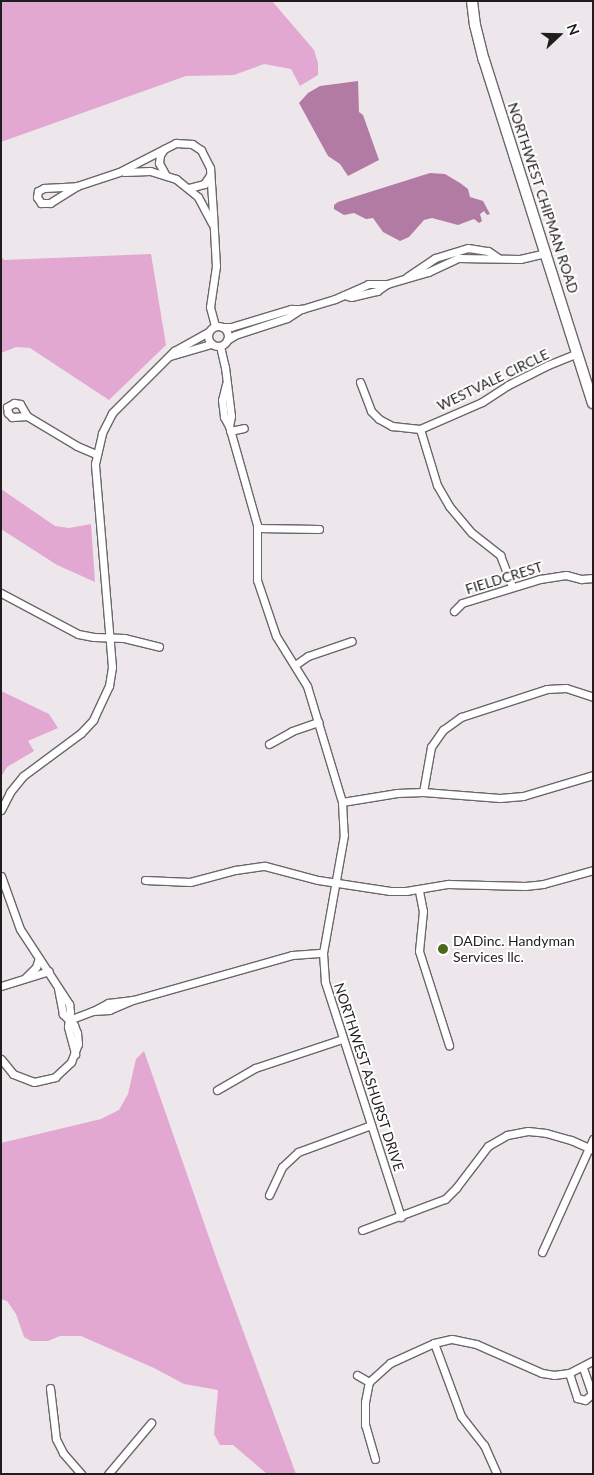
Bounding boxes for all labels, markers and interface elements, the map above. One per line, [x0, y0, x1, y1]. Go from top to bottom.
north arrow [534, 10, 584, 60]
text: N [564, 21, 583, 38]
street label: NORTHWEST CHIPMAN ROAD [504, 100, 582, 296]
street label: WESTVALE CIRCLE [434, 346, 552, 414]
street label: FIELDCREST [463, 558, 545, 598]
place label: DADinc. Handyman Services llc. [453, 933, 575, 966]
marker: DADinc. Handyman Services llc. [437, 943, 449, 955]
street label: NORTHWEST ASHURST DRIVE [330, 980, 408, 1174]

